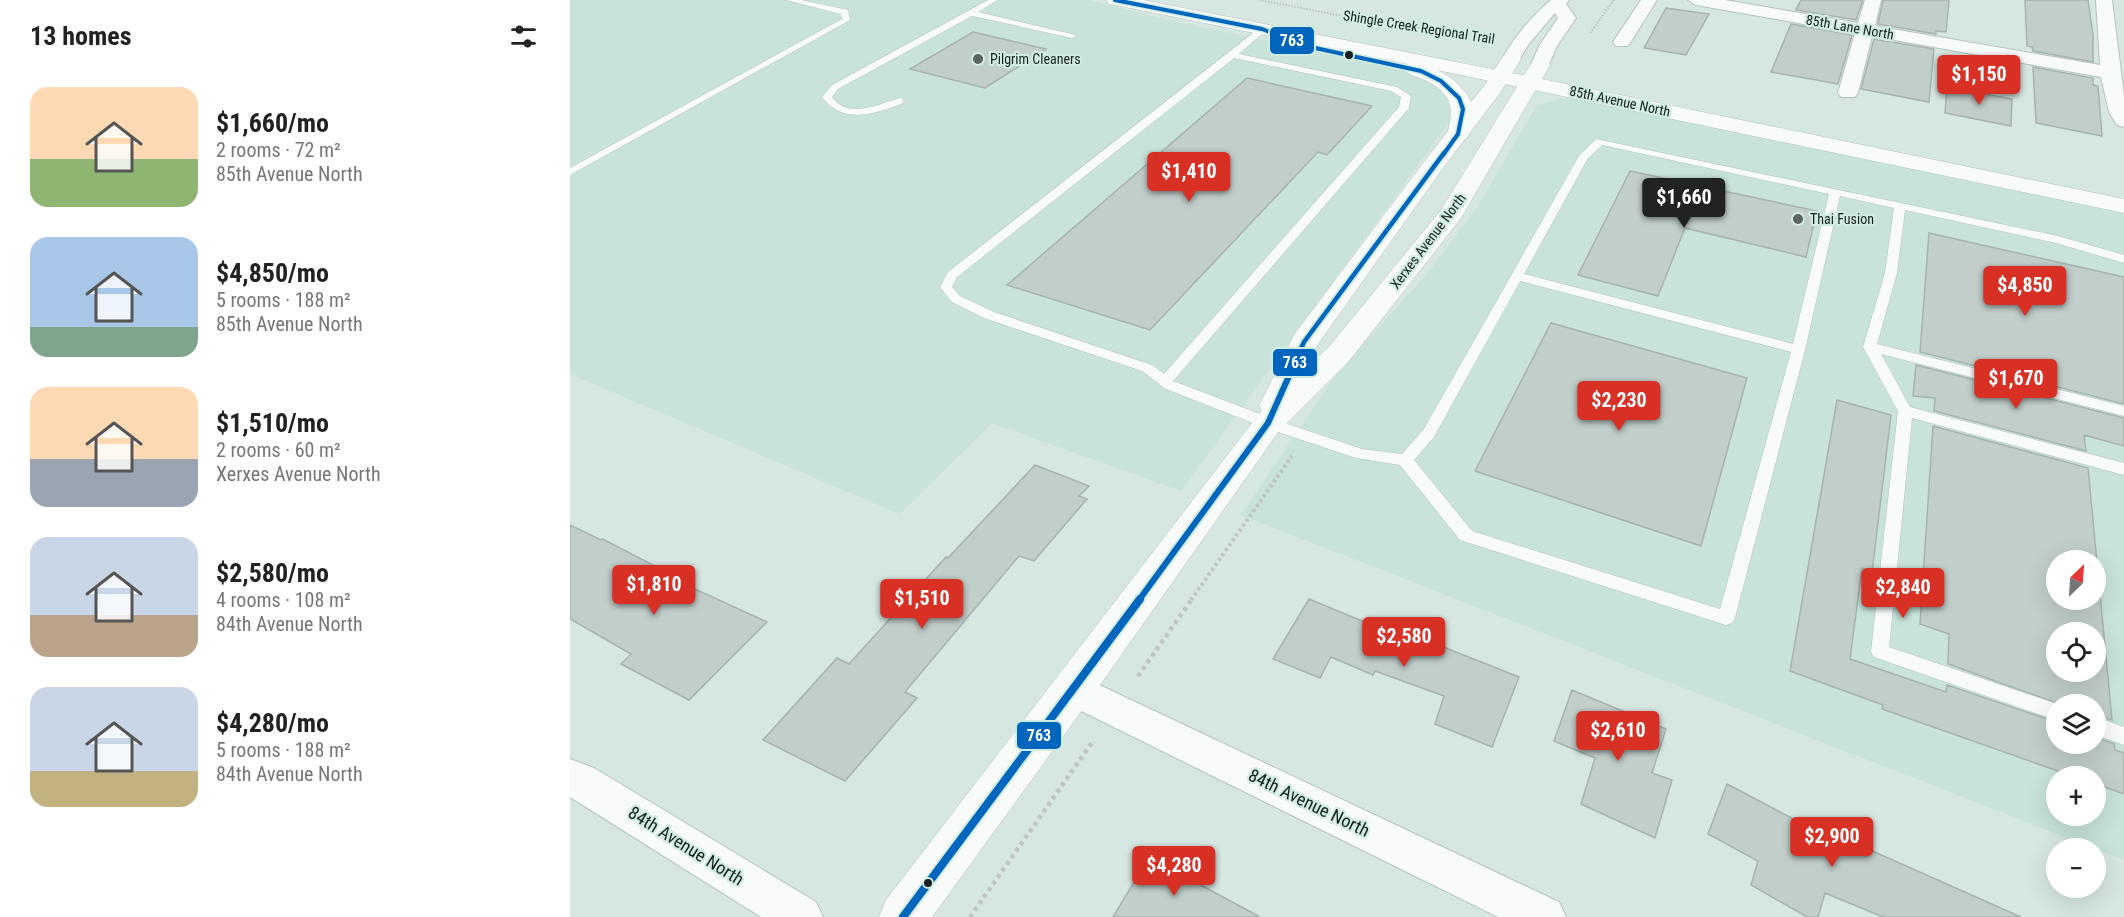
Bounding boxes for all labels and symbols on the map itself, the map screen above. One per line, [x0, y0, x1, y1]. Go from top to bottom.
street label: Shingle Creek Regional Trail [1342, 7, 1496, 47]
street label: 85th Lane North [1805, 11, 1895, 43]
line badge: 763 [1269, 26, 1315, 55]
text: 763 [1280, 31, 1304, 50]
unlabelled marker [1343, 49, 1355, 61]
place label: Pilgrim Cleaners [990, 51, 1081, 67]
marker: Pilgrim Cleaners [971, 52, 985, 66]
pin: $1,150 [1930, 55, 2028, 106]
street label: 85th Avenue North [1568, 83, 1672, 119]
pin: $1,410 [1140, 152, 1238, 203]
pin: $1,660 [1635, 178, 1733, 229]
street label: Xerxes Avenue North [1387, 190, 1469, 292]
place label: Thai Fusion [1810, 211, 1874, 227]
marker: Thai Fusion [1791, 212, 1805, 226]
pin: $4,850 [1976, 266, 2074, 317]
line badge: 763 [1272, 348, 1318, 377]
text: 763 [1283, 353, 1307, 372]
pin: $1,670 [1967, 359, 2065, 410]
pin: $2,230 [1570, 381, 1668, 432]
north arrow [2046, 550, 2106, 610]
pin: $1,810 [605, 565, 703, 616]
pin: $2,840 [1854, 568, 1952, 619]
pin: $1,510 [873, 579, 971, 630]
pin: $2,580 [1355, 617, 1453, 668]
pin: $2,610 [1569, 711, 1667, 762]
line badge: 763 [1016, 721, 1062, 750]
text: 763 [1027, 726, 1051, 745]
street label: 84th Avenue North [1245, 764, 1373, 841]
street label: 84th Avenue North [625, 802, 748, 889]
pin: $2,900 [1783, 817, 1881, 868]
pin: $4,280 [1125, 846, 1223, 897]
unlabelled marker [922, 877, 934, 889]

